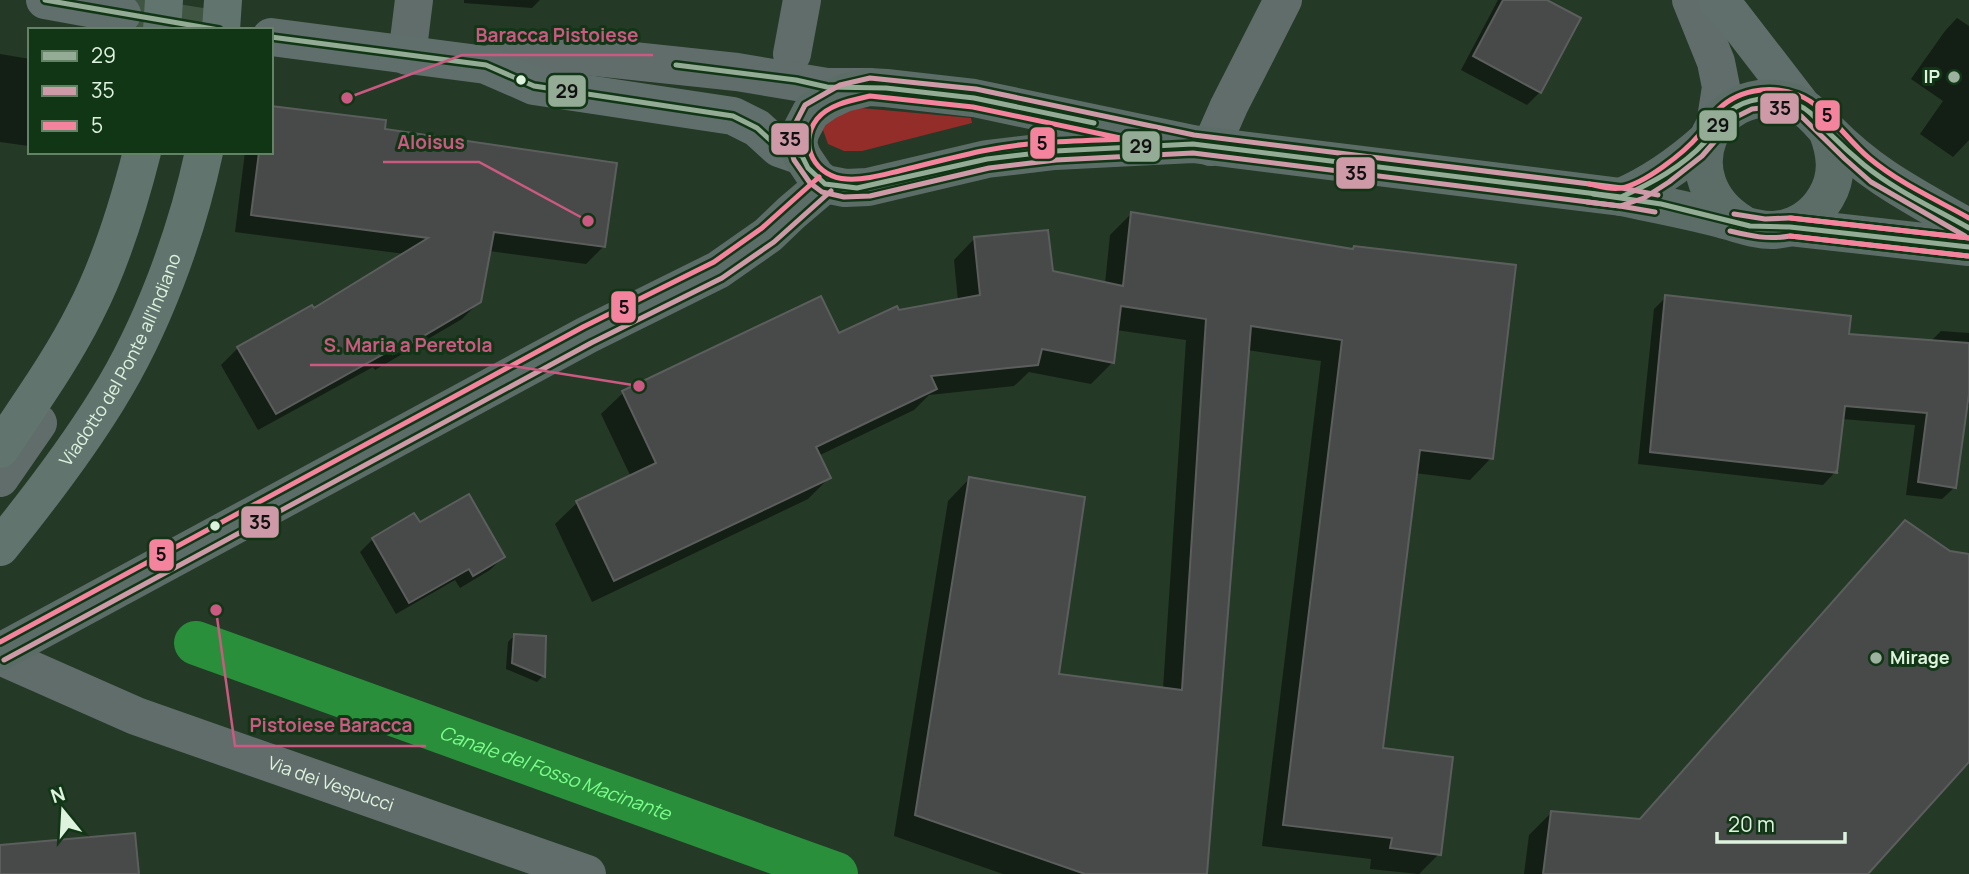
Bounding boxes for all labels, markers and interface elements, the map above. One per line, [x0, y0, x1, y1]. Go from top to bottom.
callout: Baracca Pistoiese [462, 15, 653, 55]
text: Baracca Pistoiese [475, 22, 639, 48]
legend [28, 28, 273, 154]
text: 29 [91, 41, 116, 69]
place label: IP [1923, 64, 1940, 88]
marker: IP [1946, 69, 1962, 85]
unlabelled marker [514, 73, 528, 87]
line badge: 29 [547, 74, 587, 108]
text: 35 [91, 76, 115, 104]
text: 29 [555, 78, 579, 104]
line badge: 35 [1759, 92, 1800, 125]
text: 35 [1769, 95, 1791, 121]
line badge: 5 [1814, 99, 1841, 132]
text: 5 [1821, 102, 1833, 128]
line badge: 29 [1698, 109, 1738, 142]
text: 5 [91, 111, 103, 139]
text: 29 [1706, 112, 1730, 138]
callout: Aloisus [383, 122, 479, 162]
line badge: 35 [770, 122, 810, 156]
text: 35 [779, 126, 801, 152]
line badge: 5 [1029, 126, 1056, 160]
text: Aloisus [397, 129, 465, 155]
text: 5 [1036, 130, 1048, 156]
line badge: 29 [1121, 130, 1161, 163]
text: 29 [1129, 133, 1153, 159]
line badge: 35 [1335, 156, 1376, 190]
text: 35 [1345, 160, 1367, 186]
street label: Viadotto del Ponte all'Indiano [53, 250, 186, 471]
line badge: 5 [610, 290, 637, 324]
text: 5 [618, 294, 630, 320]
callout: S. Maria a Peretola [310, 325, 507, 365]
text: S. Maria a Peretola [323, 332, 493, 358]
line badge: 35 [240, 505, 280, 539]
text: 35 [249, 509, 271, 535]
unlabelled marker [208, 519, 222, 533]
line badge: 5 [148, 538, 175, 572]
text: 5 [155, 541, 167, 567]
place label: Mirage [1890, 645, 1950, 669]
marker: Mirage [1868, 650, 1884, 666]
callout: Pistoiese Baracca [235, 706, 426, 746]
text: Pistoiese Baracca [249, 712, 413, 738]
water label: Canale del Fosso Macinante [436, 719, 676, 827]
street label: Via dei Vespucci [265, 750, 397, 816]
north arrow [28, 776, 98, 846]
text: N [47, 780, 68, 809]
scale bar [1717, 800, 1845, 844]
text: 20 m [1728, 810, 1775, 838]

